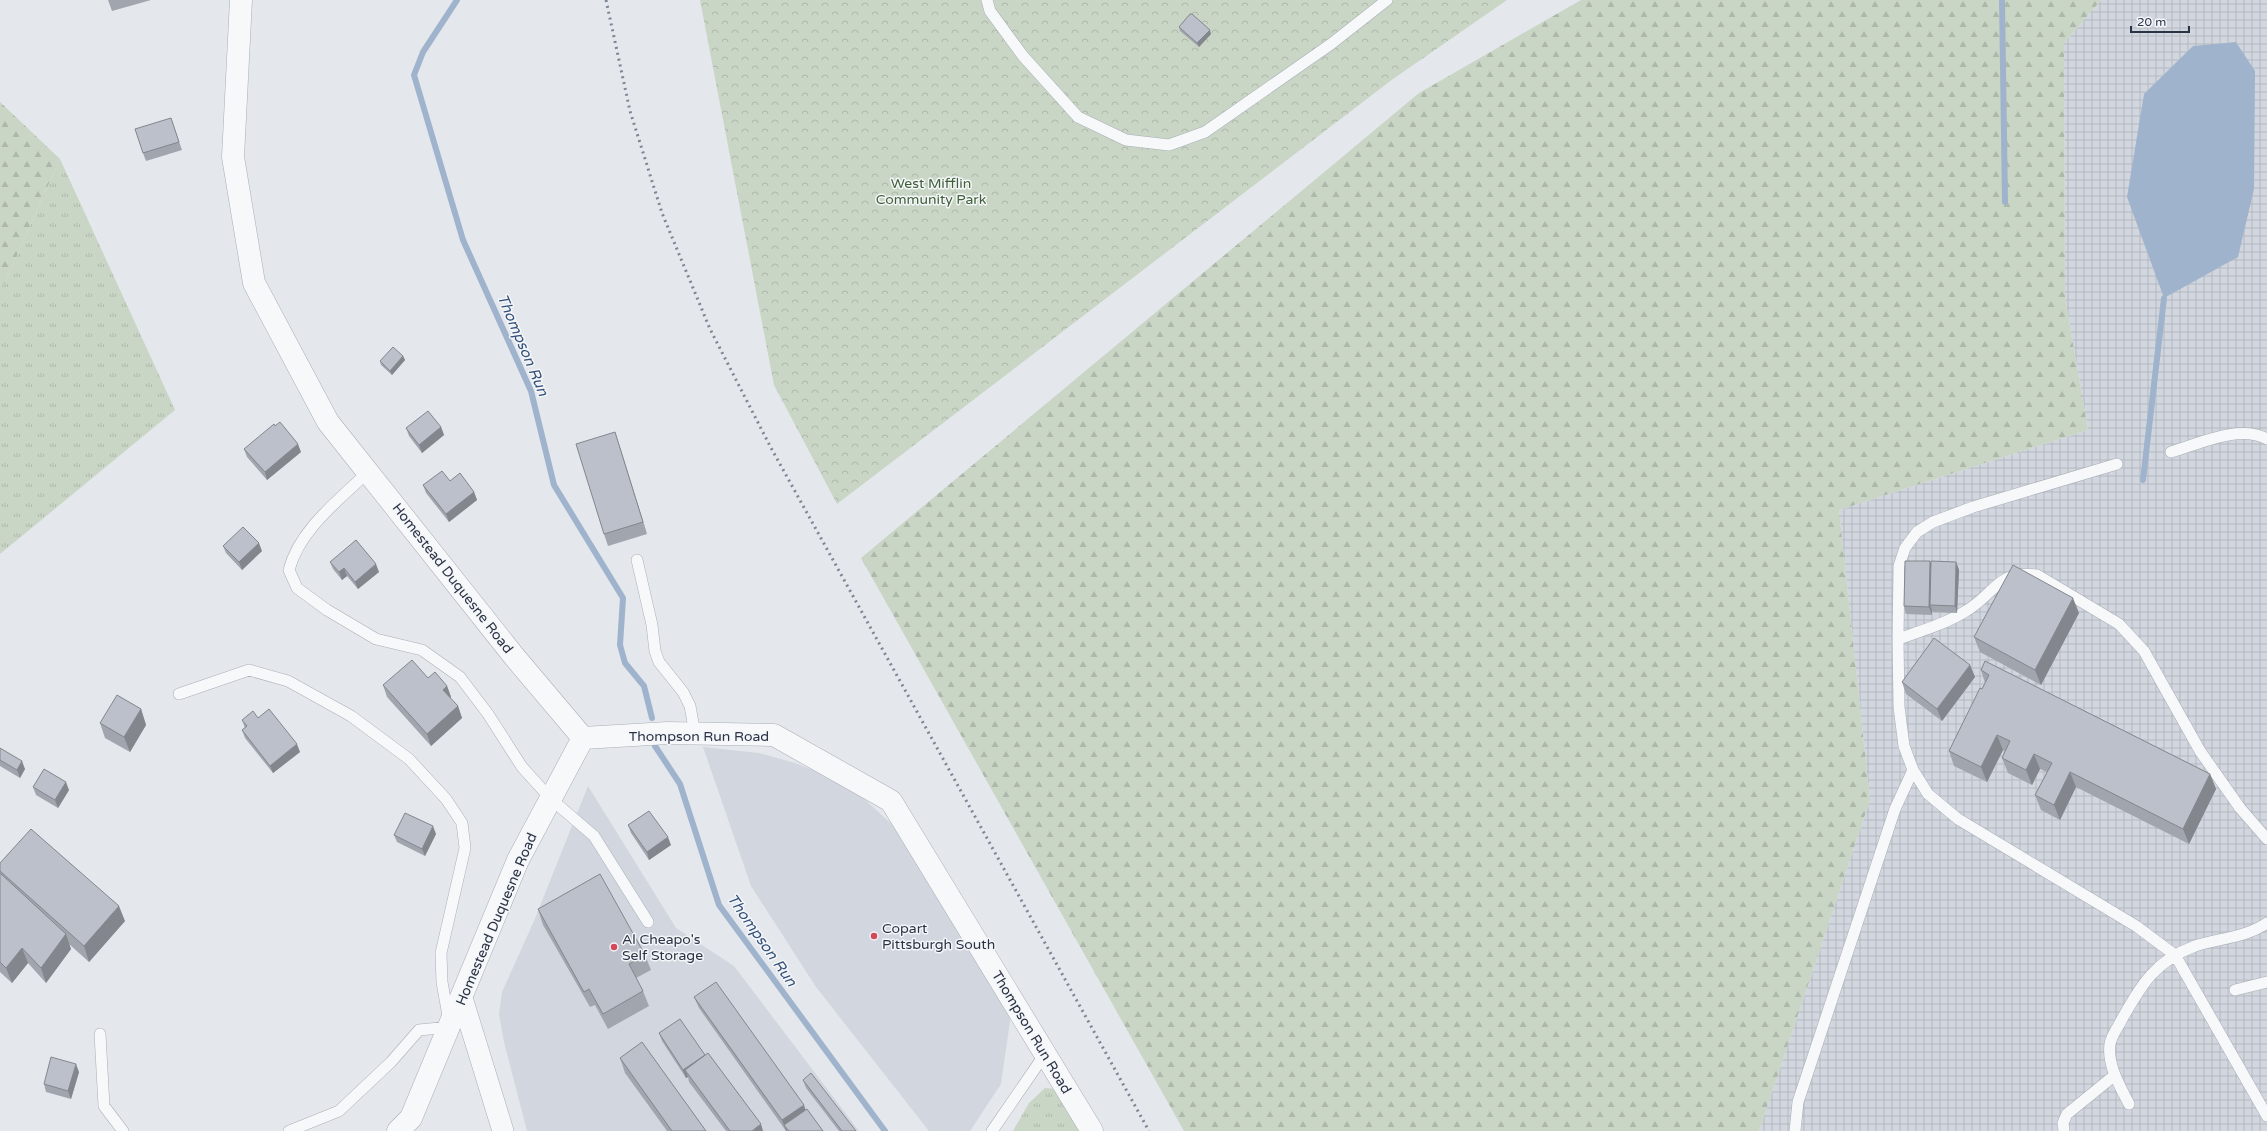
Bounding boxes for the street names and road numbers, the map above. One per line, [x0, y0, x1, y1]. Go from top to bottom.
street label: Homestead Duquesne Road [389, 500, 517, 657]
street label: Thompson Run Road [629, 728, 769, 745]
street label: Homestead Duquesne Road [452, 830, 541, 1008]
street label: Thompson Run Road [988, 968, 1075, 1097]

